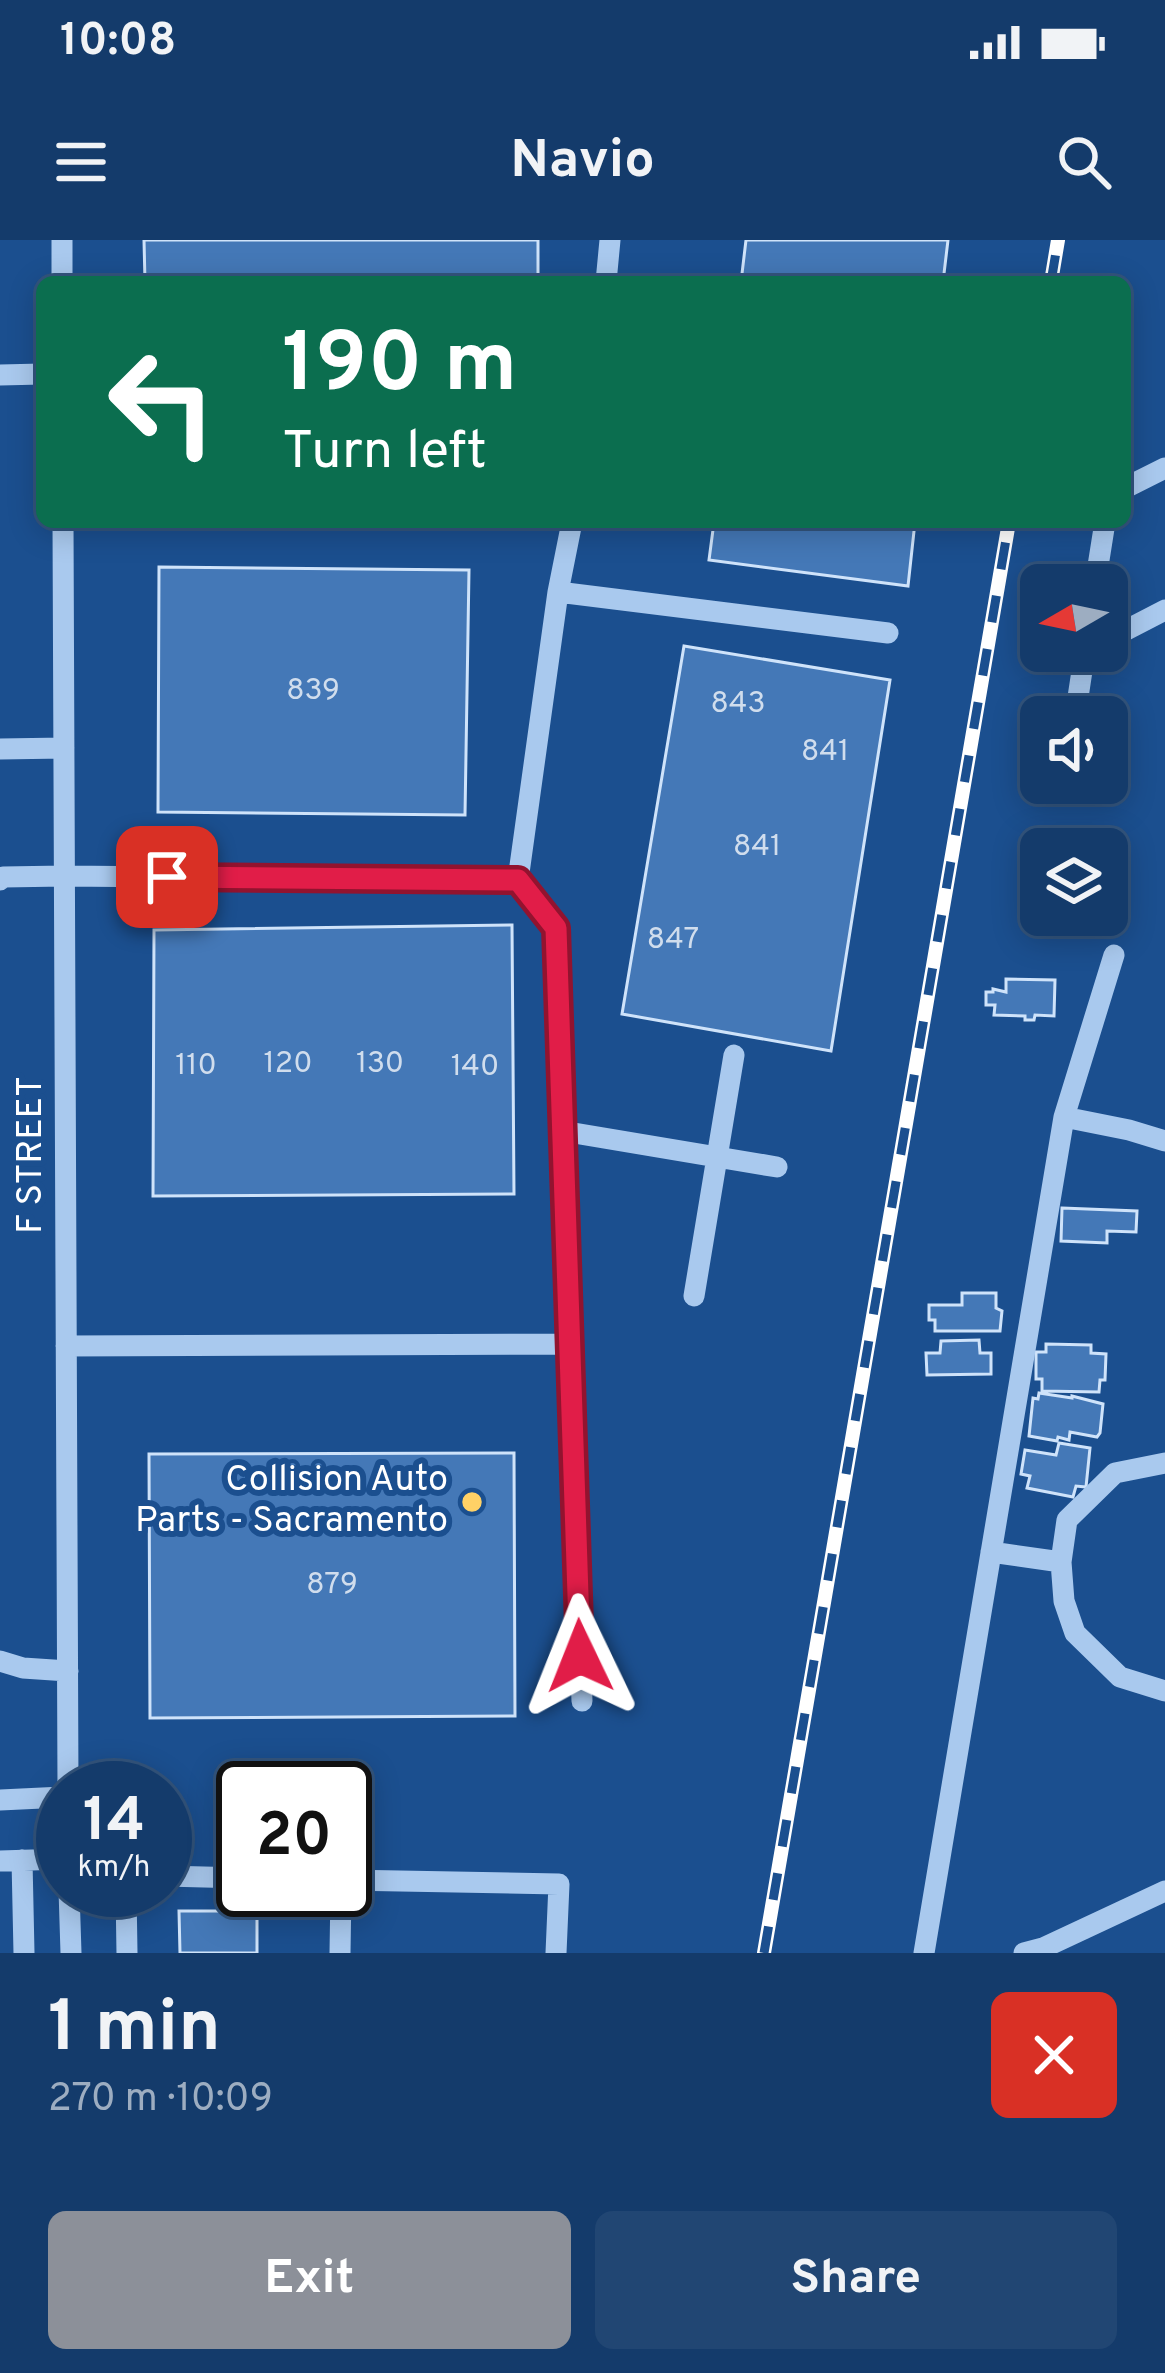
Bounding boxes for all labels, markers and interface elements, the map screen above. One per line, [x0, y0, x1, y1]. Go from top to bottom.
text: 10:08 [60, 14, 176, 71]
text: Navio [510, 128, 655, 197]
icon: menu [48, 129, 114, 195]
icon: search [1051, 129, 1117, 195]
text: 190 m [282, 315, 517, 421]
icon: left [84, 324, 240, 480]
text: Turn left [282, 419, 487, 488]
north arrow [1020, 564, 1128, 672]
map controls [1020, 564, 1128, 936]
house number: 839 [286, 673, 340, 710]
house number: 843 [710, 686, 766, 723]
button: sound [1020, 696, 1128, 804]
house number: 841 [801, 734, 849, 771]
pin [116, 826, 218, 928]
button: layers [1020, 828, 1128, 936]
house number: 841 [733, 829, 781, 866]
icon: arrive [134, 844, 200, 910]
house number: 847 [647, 922, 699, 959]
house number: 120 [264, 1046, 312, 1083]
house number: 130 [356, 1046, 404, 1083]
house number: 110 [175, 1048, 217, 1085]
house number: 140 [451, 1049, 499, 1086]
street label: F STREET [9, 1076, 55, 1234]
place label: Collision Auto Parts - Sacramento [135, 1458, 448, 1545]
marker: Collision Auto Parts - Sacramento [459, 1489, 485, 1515]
house number: 879 [306, 1567, 358, 1604]
position arrow [517, 1593, 643, 1719]
speed limit sign: 20 [216, 1761, 372, 1917]
text: 14 [83, 1786, 145, 1862]
text: km/h [78, 1850, 150, 1887]
text: 1 min [48, 1985, 221, 2077]
button: close [991, 1992, 1117, 2118]
text: 270 m · 10:09 [48, 2076, 273, 2125]
button: Exit [48, 2211, 571, 2349]
button: Share [595, 2211, 1117, 2349]

